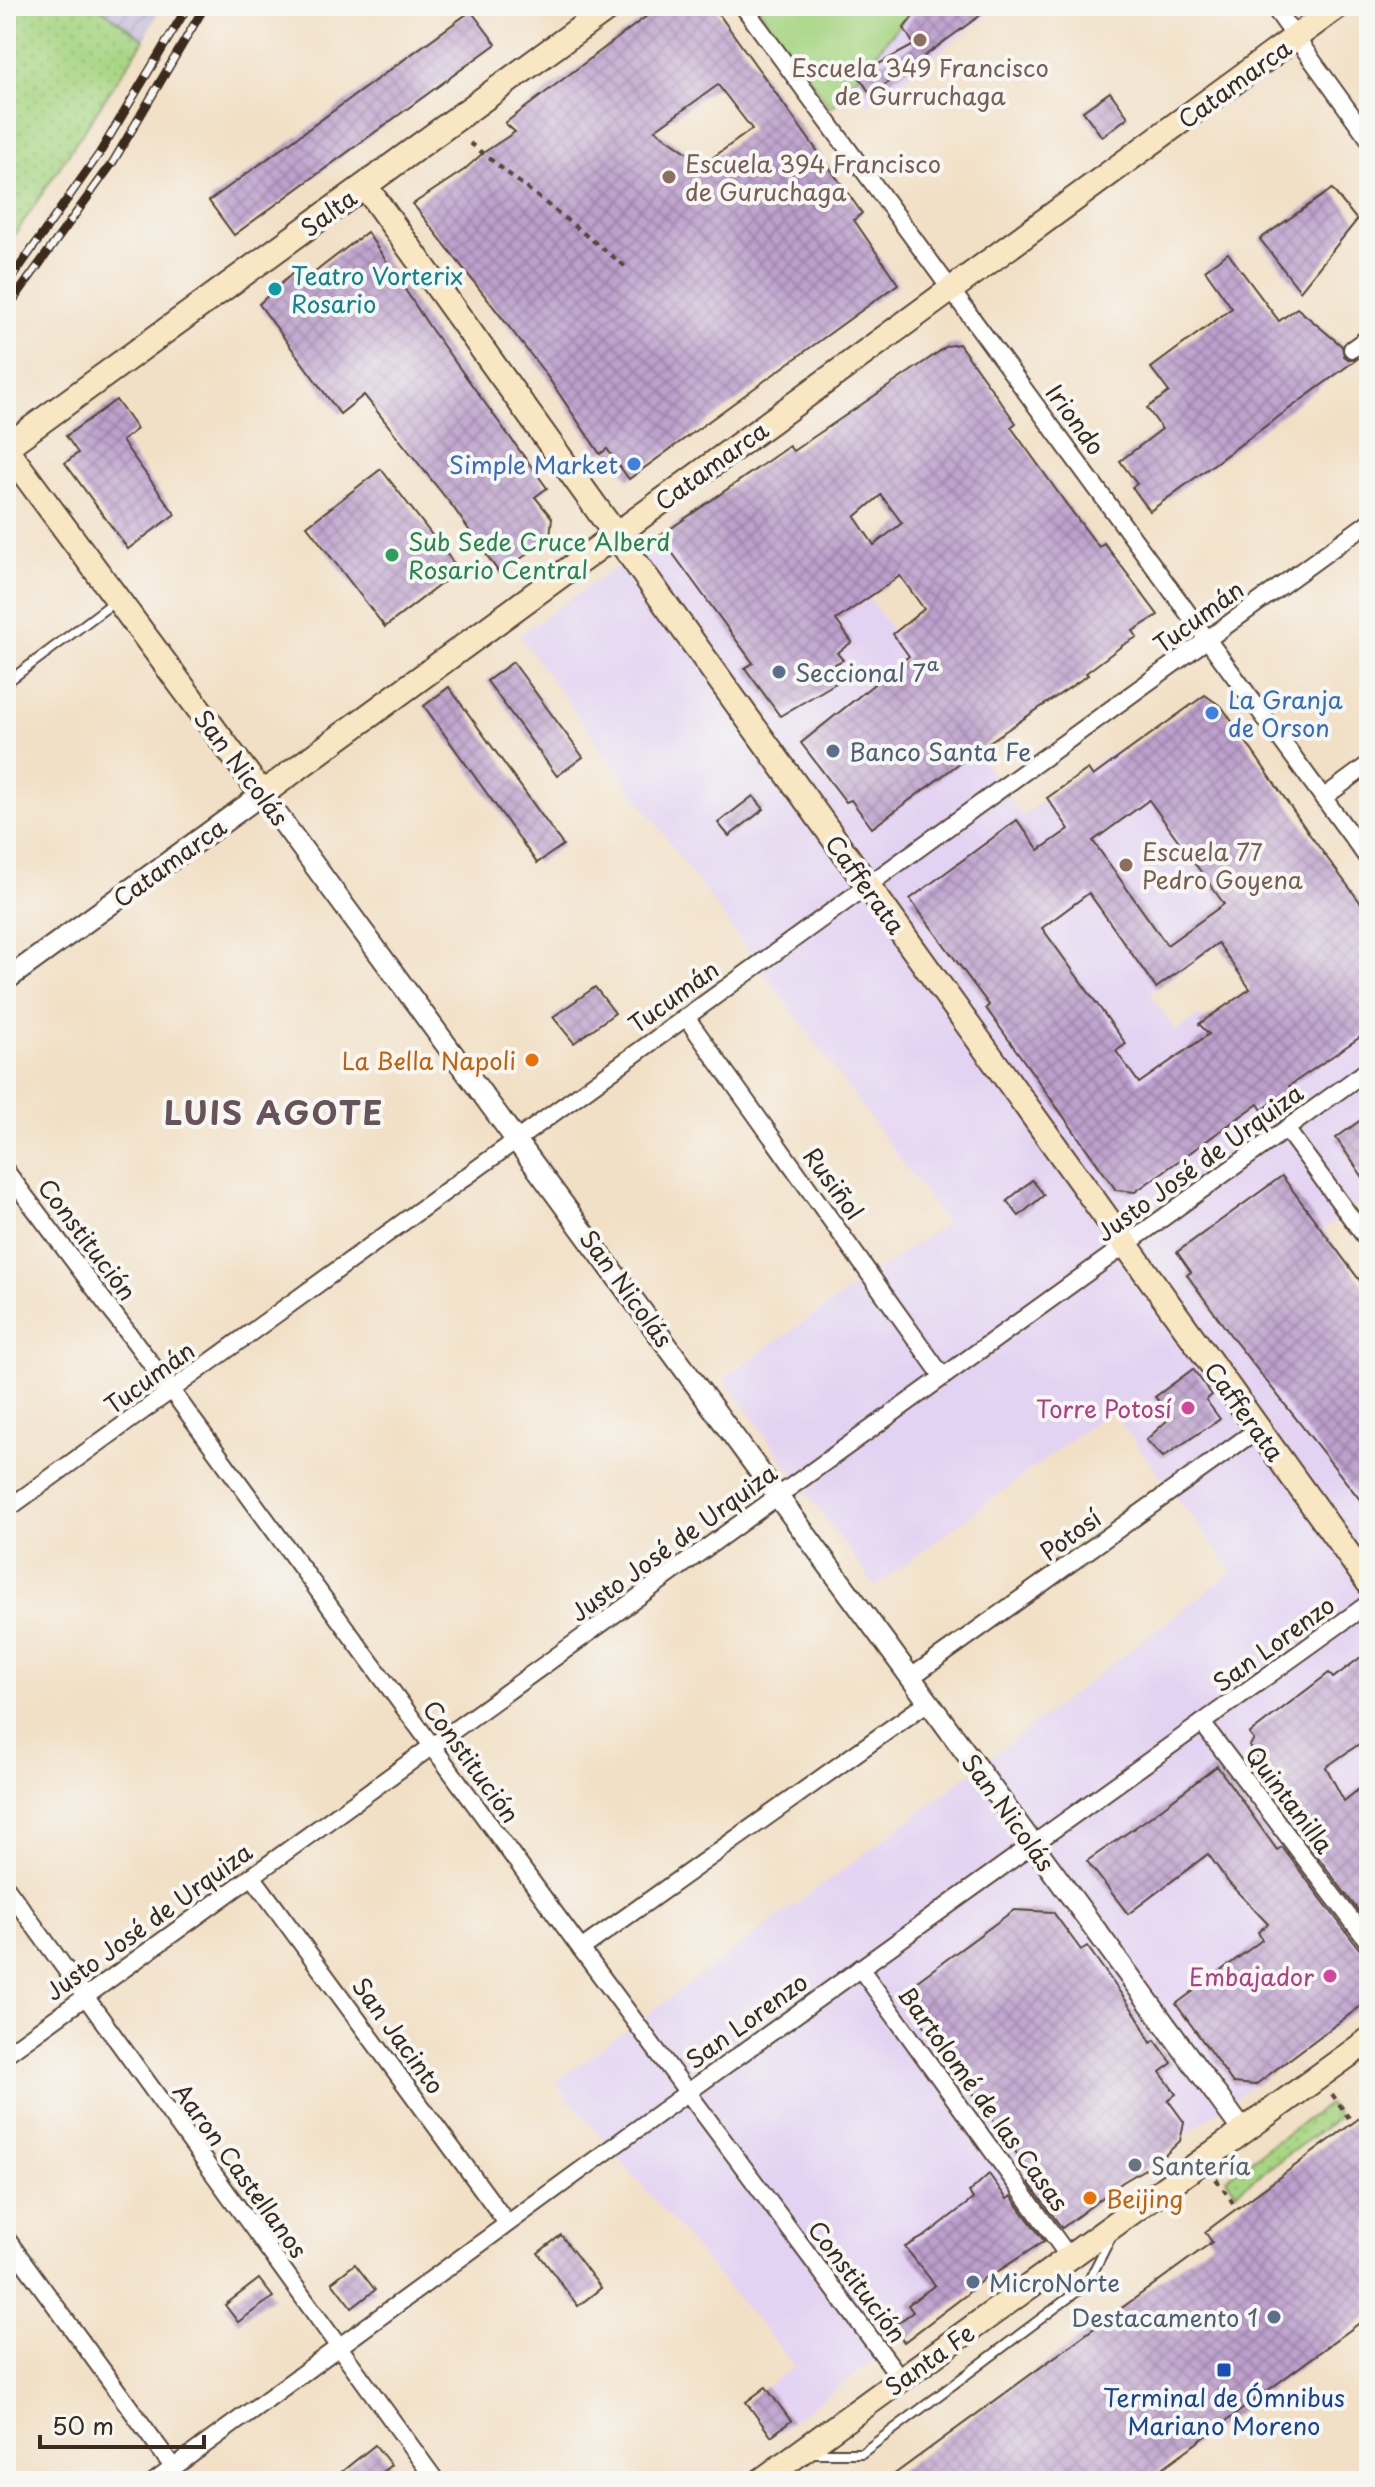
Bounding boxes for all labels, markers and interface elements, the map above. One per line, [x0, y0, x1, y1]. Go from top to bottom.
street label: Catamarca [1170, 29, 1299, 137]
marker: Escuela 349 Francisco de Gurruchaga [911, 31, 929, 49]
place label: Escuela 349 Francisco de Gurruchaga [791, 49, 1049, 113]
place label: Escuela 394 Francisco de Guruchaga [685, 145, 941, 209]
marker: Escuela 394 Francisco de Guruchaga [660, 168, 678, 186]
street label: Salta [293, 179, 364, 245]
place label: Teatro Vorterix Rosario [291, 257, 463, 321]
marker: Teatro Vorterix Rosario [266, 280, 284, 298]
street label: Iriondo [1038, 376, 1114, 462]
street label: Catamarca [647, 411, 776, 519]
place label: Simple Market [449, 446, 618, 482]
marker: Simple Market [625, 455, 643, 473]
place label: Sub Sede Cruce Alberd Rosario Central [408, 523, 670, 587]
marker: Sub Sede Cruce Alberd Rosario Central [383, 546, 401, 564]
street label: Tucumán [1145, 571, 1251, 661]
place label: Seccional 7ª [795, 654, 939, 690]
marker: Seccional 7ª [770, 663, 788, 681]
place label: La Granja de Orson [1228, 681, 1343, 745]
street label: San Nicolás [186, 701, 298, 833]
marker: La Granja de Orson [1203, 704, 1221, 722]
place label: Banco Santa Fe [849, 733, 1031, 769]
marker: Banco Santa Fe [824, 742, 842, 760]
street label: Catamarca [105, 808, 234, 916]
street label: Cafferata [818, 827, 914, 941]
place label: Escuela 77 Pedro Goyena [1142, 833, 1303, 897]
marker: Escuela 77 Pedro Goyena [1117, 856, 1135, 874]
street label: Tucumán [620, 951, 726, 1041]
place label: La Bella Napoli [342, 1042, 516, 1078]
marker: La Bella Napoli [523, 1051, 541, 1069]
street label: Justo José de Urquiza [1088, 1075, 1310, 1249]
district label: LUIS AGOTE [164, 1088, 384, 1136]
street label: Rusiñol [795, 1139, 873, 1227]
street label: Constitución [30, 1170, 146, 1308]
street label: San Nicolás [572, 1222, 682, 1354]
street label: Tucumán [96, 1332, 202, 1422]
street label: Cafferata [1197, 1354, 1293, 1468]
place label: Torre Potosí [1036, 1390, 1172, 1426]
marker: Torre Potosí [1179, 1399, 1197, 1417]
street label: Justo José de Urquiza [562, 1455, 784, 1629]
street label: Potosí [1032, 1499, 1108, 1569]
street label: San Lorenzo [1205, 1586, 1341, 1700]
street label: Constitución [415, 1692, 529, 1830]
street label: Quintanilla [1238, 1738, 1343, 1860]
street label: San Nicolás [954, 1746, 1064, 1878]
street label: Justo José de Urquiza [37, 1834, 259, 2008]
place label: Embajador [1189, 1958, 1314, 1994]
street label: San Lorenzo [678, 1963, 814, 2077]
marker: Embajador [1321, 1967, 1339, 1985]
street label: San Jacinto [344, 1969, 454, 2101]
street label: Bartolomé de las Casas [890, 1978, 1078, 2218]
street label: Aaron Castellanos [165, 2075, 317, 2265]
place label: Santería [1151, 2147, 1250, 2183]
marker: Santería [1126, 2156, 1144, 2174]
place label: Beijing [1106, 2180, 1183, 2216]
marker: Beijing [1081, 2189, 1099, 2207]
street label: Constitución [800, 2212, 916, 2350]
place label: MicroNorte [989, 2264, 1120, 2300]
marker: MicroNorte [964, 2273, 982, 2291]
place label: Destacamento 1 [1071, 2299, 1258, 2335]
marker: Destacamento 1 [1265, 2308, 1283, 2326]
street label: Santa Fe [877, 2314, 981, 2404]
marker: Terminal de Ómnibus Mariano Moreno [1215, 2361, 1233, 2379]
place label: Terminal de Ómnibus Mariano Moreno [1103, 2379, 1345, 2443]
scale bar [40, 2399, 204, 2449]
text: 50 m [52, 2407, 114, 2443]

